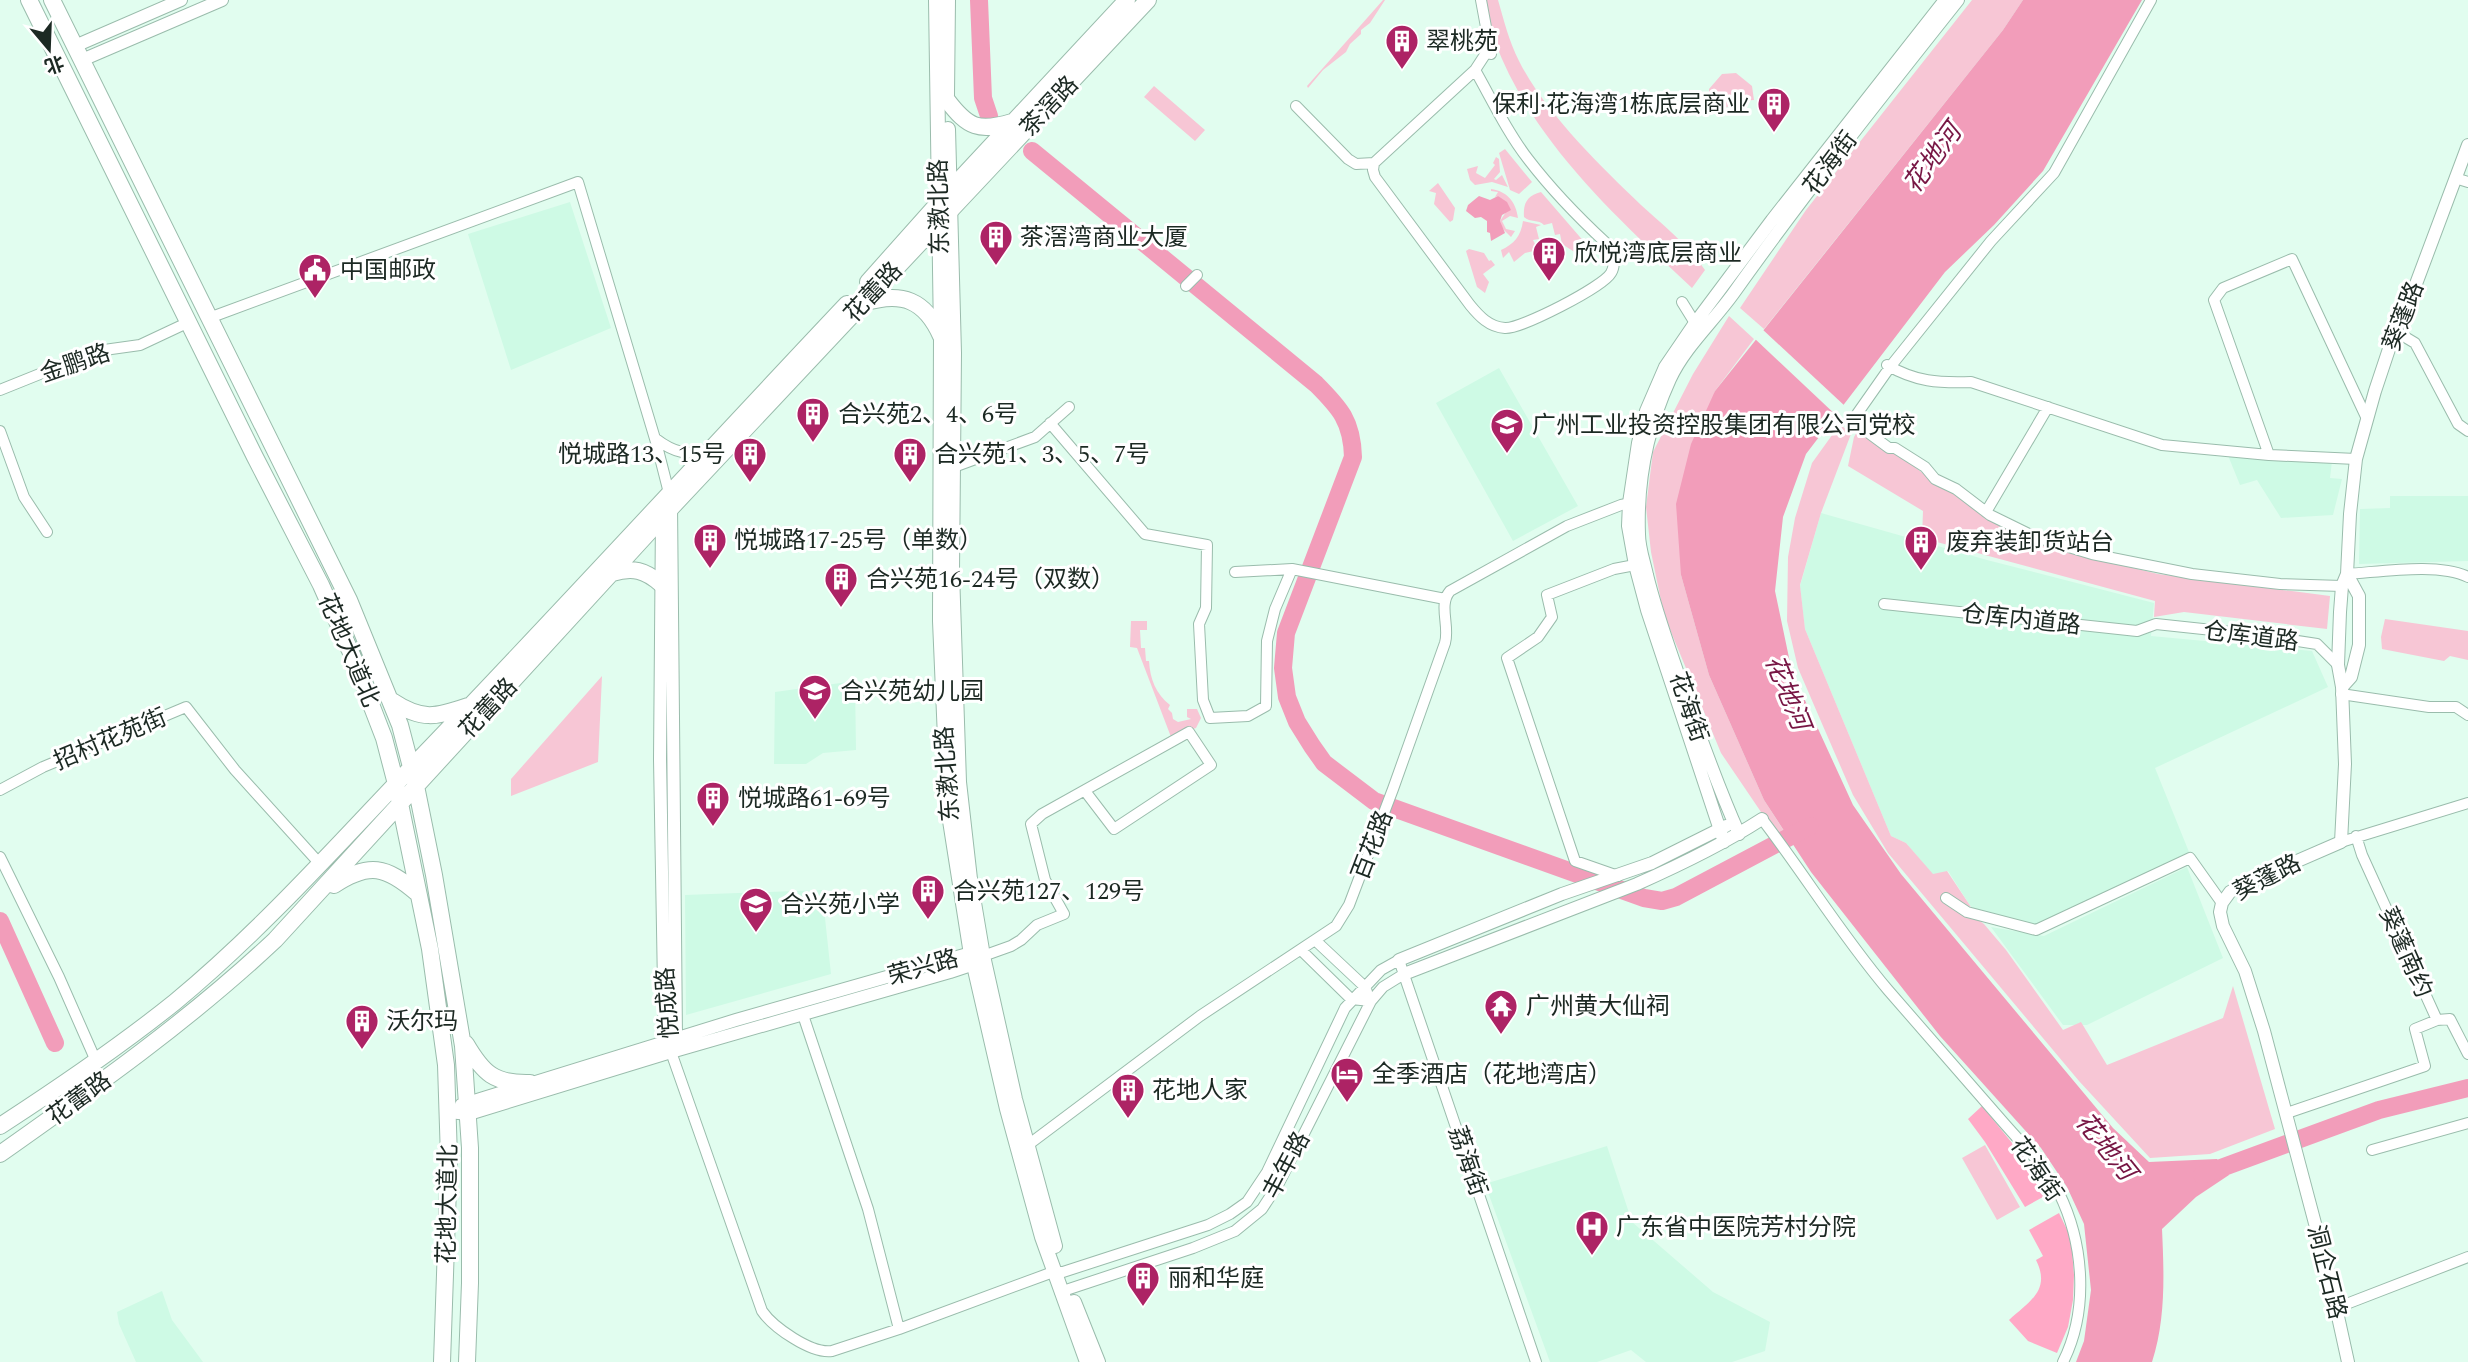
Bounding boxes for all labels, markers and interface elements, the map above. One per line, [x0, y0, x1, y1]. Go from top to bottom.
north arrow [14, 14, 84, 84]
building icon: 翠桃苑 [1383, 22, 1421, 71]
place label: 翠桃苑 [1426, 24, 1498, 60]
text: 北 [40, 47, 68, 80]
street label: 茶滘路 [1012, 68, 1087, 145]
building icon: 保利·花海湾1栋底层商业 [1755, 85, 1793, 134]
place label: 保利·花海湾1栋底层商业 [1492, 87, 1750, 123]
water label: 花地河 [1894, 111, 1975, 202]
street label: 花海街 [1795, 124, 1867, 203]
street label: 东漖北路 [921, 159, 959, 255]
building icon: 茶滘湾商业大厦 [977, 218, 1015, 267]
place label: 茶滘湾商业大厦 [1020, 220, 1188, 256]
building icon: 欣悦湾底层商业 [1530, 234, 1568, 283]
place label: 欣悦湾底层商业 [1574, 236, 1742, 272]
public building icon: 中国邮政 [296, 251, 334, 300]
place label: 中国邮政 [340, 253, 436, 289]
street label: 花蕾路 [836, 254, 911, 331]
street label: 葵蓬路 [2374, 276, 2434, 356]
street label: 金鹏路 [35, 335, 115, 393]
building icon: 合兴苑2、4、6号 [794, 395, 832, 444]
place label: 合兴苑2、4、6号 [838, 397, 1018, 433]
school or university icon: 广州工业投资控股集团有限公司党校 [1488, 406, 1526, 455]
place label: 广州工业投资控股集团有限公司党校 [1532, 408, 1916, 444]
building icon: 悦城路13、15号 [731, 435, 769, 484]
building icon: 合兴苑1、3、5、7号 [891, 435, 929, 484]
place label: 悦城路13、15号 [558, 437, 726, 473]
place label: 合兴苑1、3、5、7号 [934, 437, 1150, 473]
building icon: 悦城路17-25号（单数） [691, 521, 729, 570]
place label: 悦城路17-25号（单数） [734, 523, 983, 559]
building icon: 废弃装卸货站台 [1902, 523, 1940, 572]
place label: 废弃装卸货站台 [1946, 525, 2114, 561]
building icon: 合兴苑16-24号（双数） [822, 560, 860, 609]
place label: 合兴苑16-24号（双数） [866, 562, 1115, 598]
street label: 花地大道北 [308, 588, 388, 713]
street label: 仓库内道路 [1959, 596, 2082, 644]
street label: 仓库道路 [2201, 613, 2301, 661]
water label: 花地河 [1754, 649, 1822, 741]
street label: 花海街 [1659, 667, 1717, 747]
street label: 花蕾路 [451, 670, 526, 747]
school or university icon: 合兴苑幼儿园 [796, 672, 834, 721]
place label: 合兴苑幼儿园 [840, 674, 984, 710]
street label: 招村花苑街 [48, 700, 173, 780]
street label: 东漖北路 [927, 725, 969, 823]
building icon: 悦城路61-69号 [694, 779, 732, 828]
place label: 悦城路61-69号 [738, 781, 891, 817]
street label: 百花路 [1343, 805, 1403, 885]
street label: 葵蓬路 [2227, 846, 2308, 910]
building icon: 合兴苑127、129号 [909, 872, 947, 921]
place label: 合兴苑127、129号 [953, 874, 1145, 910]
school or university icon: 合兴苑小学 [737, 885, 775, 934]
place label: 合兴苑小学 [780, 887, 900, 923]
street label: 葵蓬南约 [2369, 901, 2441, 1004]
street label: 荣兴路 [884, 941, 963, 995]
street label: 悦成路 [648, 966, 688, 1040]
temple icon: 广州黄大仙祠 [1482, 987, 1520, 1036]
place label: 广州黄大仙祠 [1526, 989, 1670, 1025]
building icon: 沃尔玛 [343, 1002, 381, 1051]
place label: 沃尔玛 [386, 1004, 458, 1040]
hotel icon: 全季酒店（花地湾店） [1328, 1055, 1366, 1104]
place label: 全季酒店（花地湾店） [1372, 1057, 1612, 1093]
street label: 花蕾路 [40, 1063, 119, 1135]
building icon: 花地人家 [1109, 1071, 1147, 1120]
place label: 花地人家 [1152, 1073, 1248, 1109]
water label: 花地河 [2065, 1104, 2148, 1193]
street label: 荔海街 [1438, 1121, 1496, 1201]
street label: 丰年路 [1254, 1125, 1320, 1206]
street label: 花海街 [2001, 1130, 2072, 1209]
street label: 花地大道北 [429, 1144, 467, 1264]
hospital icon: 广东省中医院芳村分院 [1573, 1208, 1611, 1257]
place label: 广东省中医院芳村分院 [1616, 1210, 1856, 1246]
street label: 洞企石路 [2297, 1221, 2355, 1323]
building icon: 丽和华庭 [1124, 1259, 1162, 1308]
place label: 丽和华庭 [1168, 1261, 1264, 1297]

